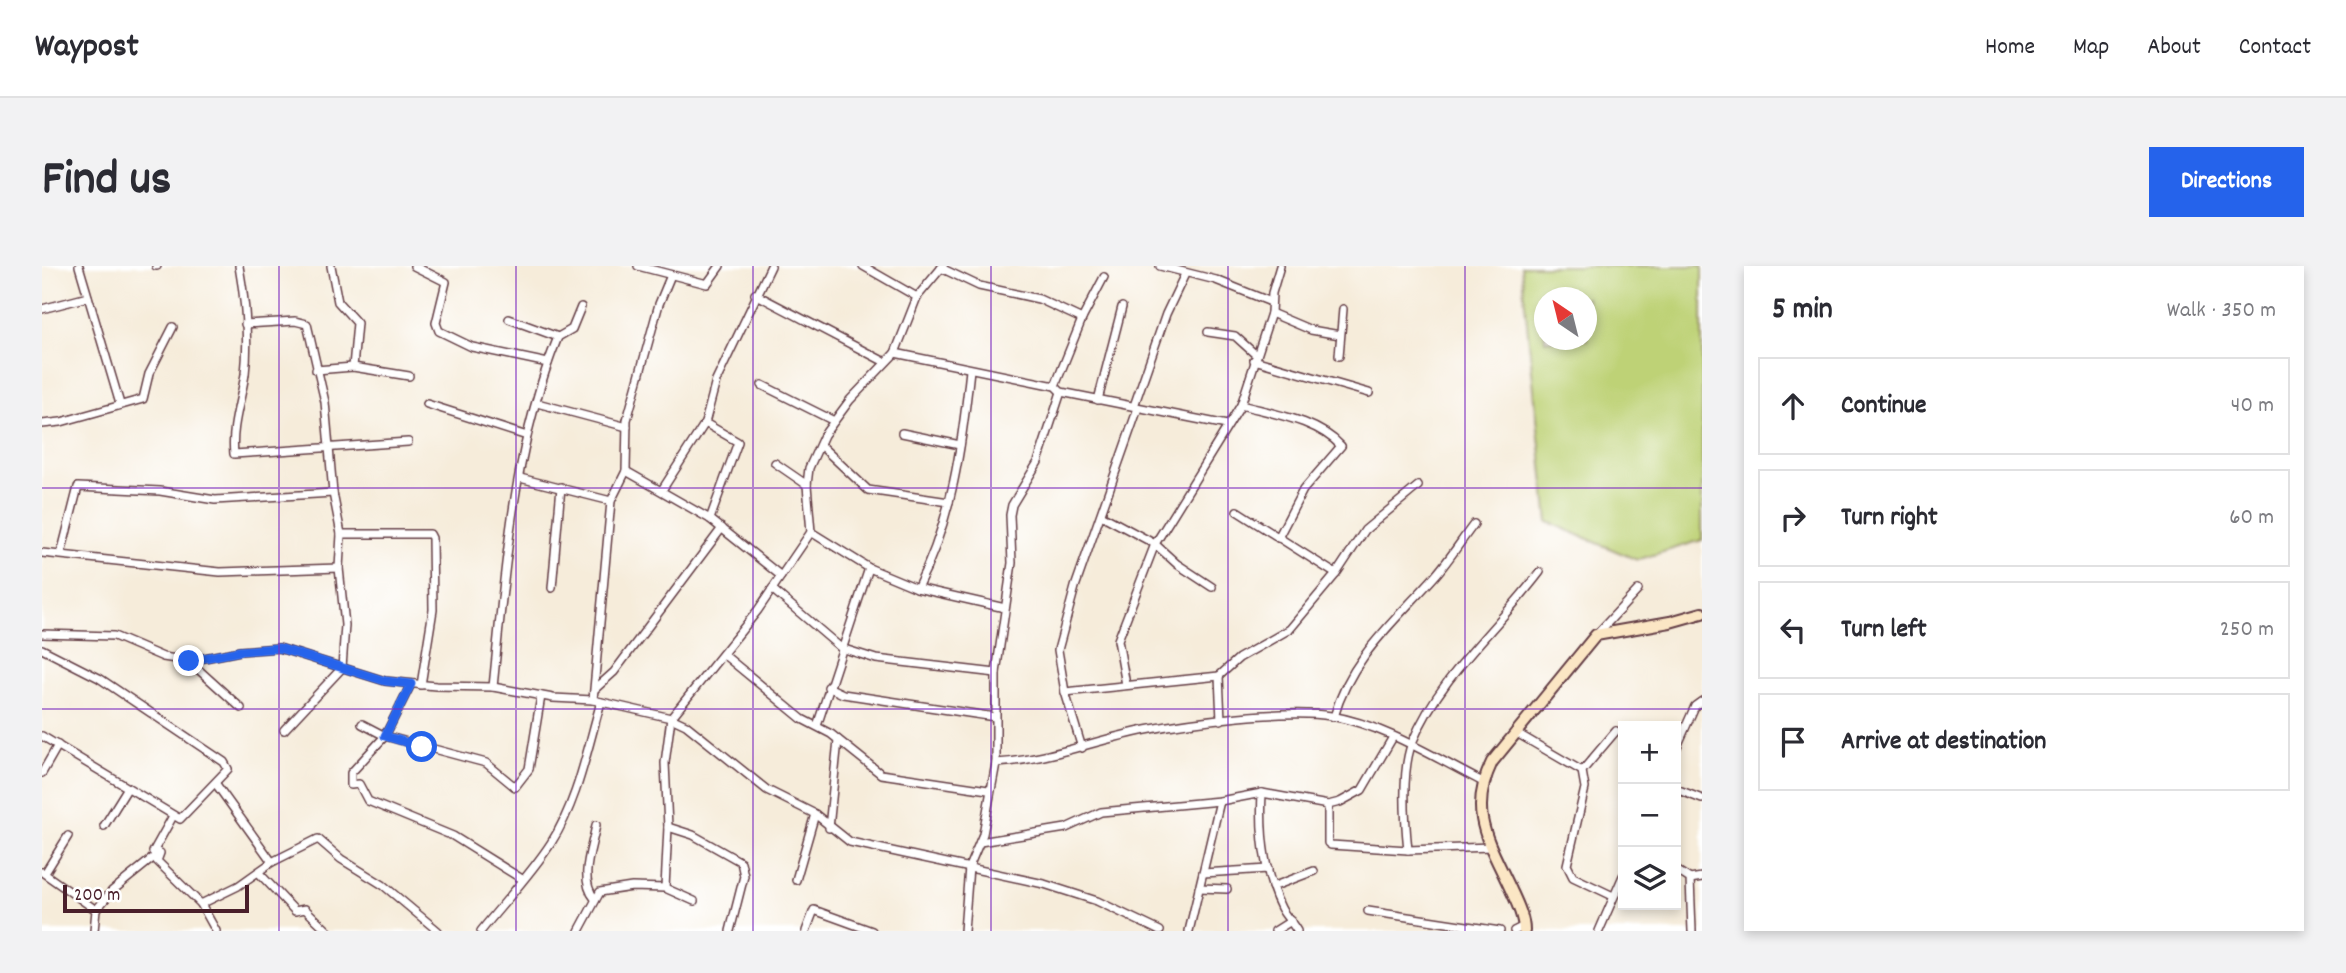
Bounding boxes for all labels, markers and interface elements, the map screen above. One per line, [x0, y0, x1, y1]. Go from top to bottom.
text: Waypost [35, 25, 139, 72]
text: Home [1985, 31, 2035, 65]
text: Map [2073, 31, 2109, 65]
text: About [2147, 31, 2201, 65]
text: Contact [2239, 31, 2311, 65]
text: Find us [42, 147, 171, 217]
button: Directions [2149, 147, 2304, 217]
north arrow [1534, 287, 1597, 350]
text: 5 min [1772, 290, 1833, 333]
text: Walk · 350 m [2167, 295, 2276, 328]
icon: ahead [1774, 387, 1812, 425]
text: Continue [1841, 388, 1926, 425]
text: 40 m [2231, 390, 2274, 423]
icon: right [1774, 499, 1812, 537]
text: Turn right [1841, 500, 1938, 537]
text: 60 m [2229, 502, 2274, 535]
icon: left [1774, 611, 1812, 649]
text: Turn left [1841, 612, 1927, 649]
text: 250 m [2220, 614, 2274, 647]
route end [173, 645, 204, 676]
map controls [1618, 721, 1681, 910]
button: + [1618, 721, 1681, 784]
icon: arrive [1774, 723, 1812, 761]
text: Arrive at destination [1841, 724, 2046, 761]
route start [406, 731, 437, 762]
button: − [1618, 784, 1681, 847]
button: layers [1618, 847, 1681, 910]
scale bar [63, 882, 248, 914]
text: 200 m [74, 883, 120, 910]

